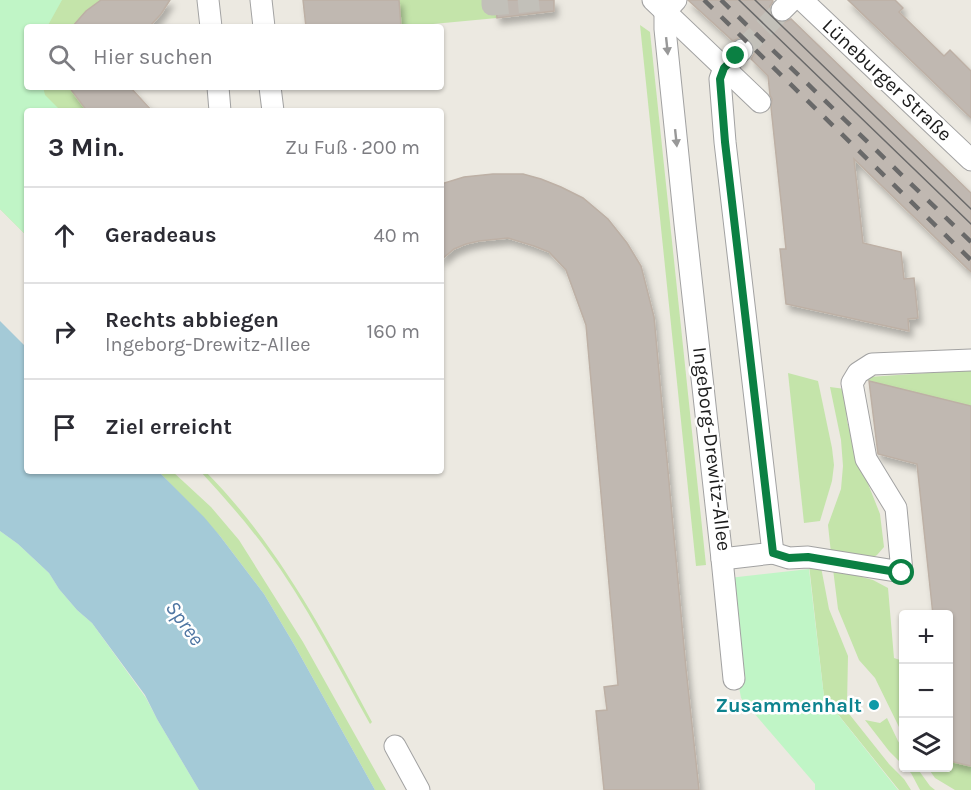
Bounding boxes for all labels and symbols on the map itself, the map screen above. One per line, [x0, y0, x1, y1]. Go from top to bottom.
street label: Lüneburger Straße [818, 14, 956, 146]
one-way arrow [662, 36, 672, 55]
route end [722, 42, 748, 68]
one-way arrow [671, 129, 681, 148]
street label: Ingeborg-Drewitz-Allee [688, 346, 736, 552]
route start [888, 559, 914, 585]
water label: Spree [161, 596, 209, 650]
place label: Zusammenhalt [715, 694, 862, 717]
marker: Zusammenhalt [867, 698, 881, 712]

